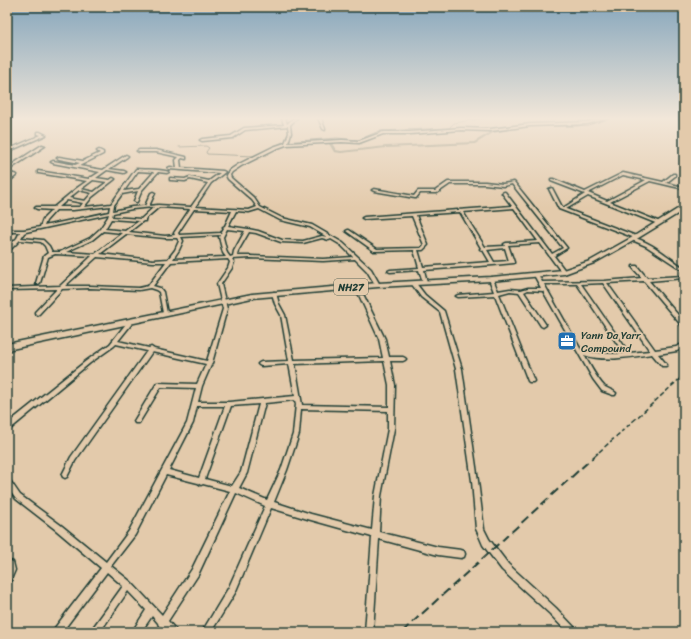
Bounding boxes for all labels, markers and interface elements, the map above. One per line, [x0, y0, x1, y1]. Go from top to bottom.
road number: NH27 [334, 279, 368, 295]
place label: Yann Da Yarr Compound [581, 326, 642, 358]
office icon: Yann Da Yarr Compound [556, 330, 578, 352]

